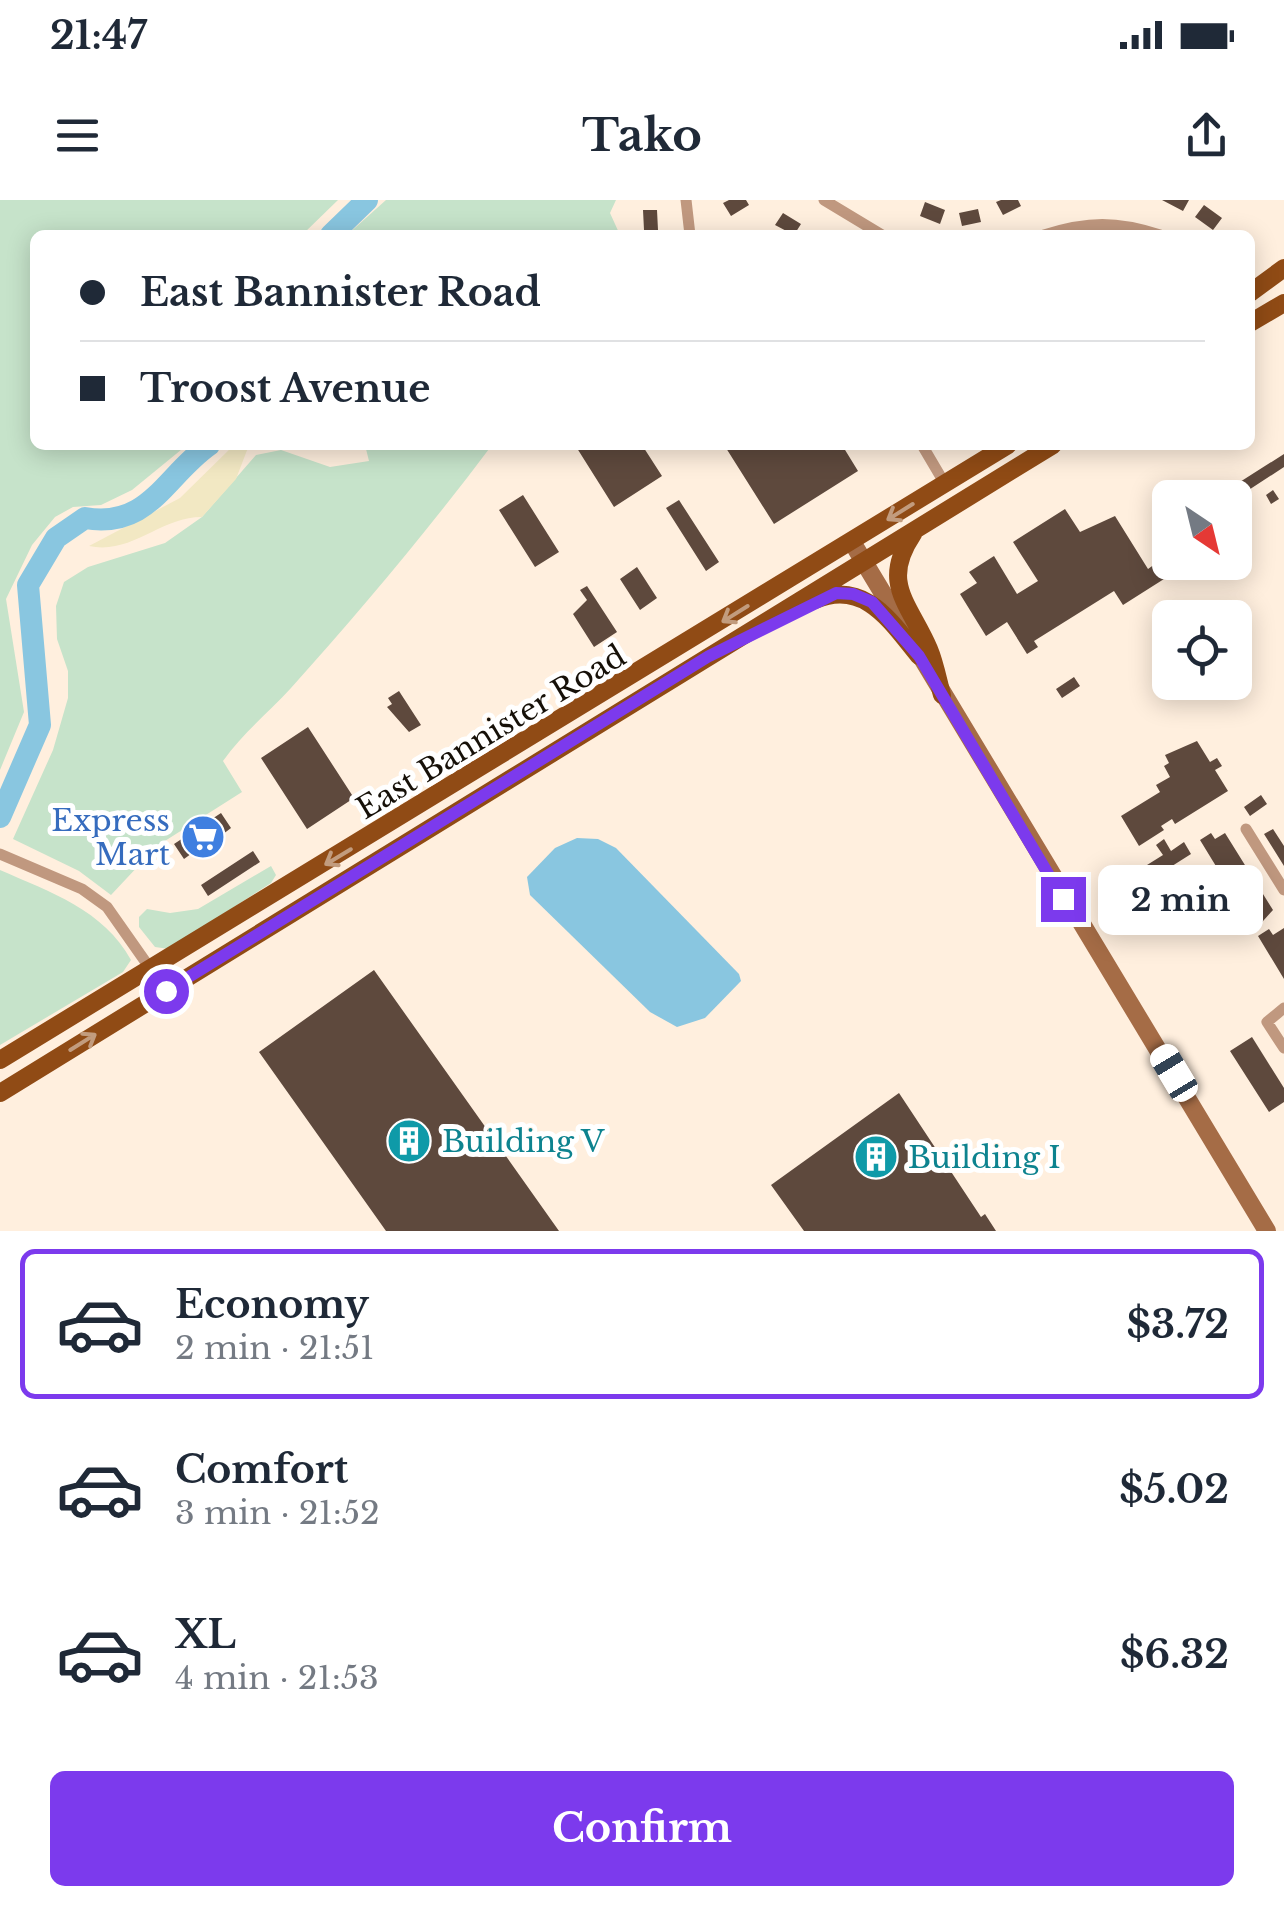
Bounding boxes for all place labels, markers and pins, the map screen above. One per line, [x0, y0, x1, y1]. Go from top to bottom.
place label: Express Mart [51, 802, 171, 873]
supermarket icon: Express Mart [180, 814, 226, 860]
building icon: Building V [386, 1118, 432, 1164]
place label: Building V [442, 1123, 605, 1160]
building icon: Building I [853, 1134, 899, 1180]
place label: Building I [908, 1139, 1061, 1176]

